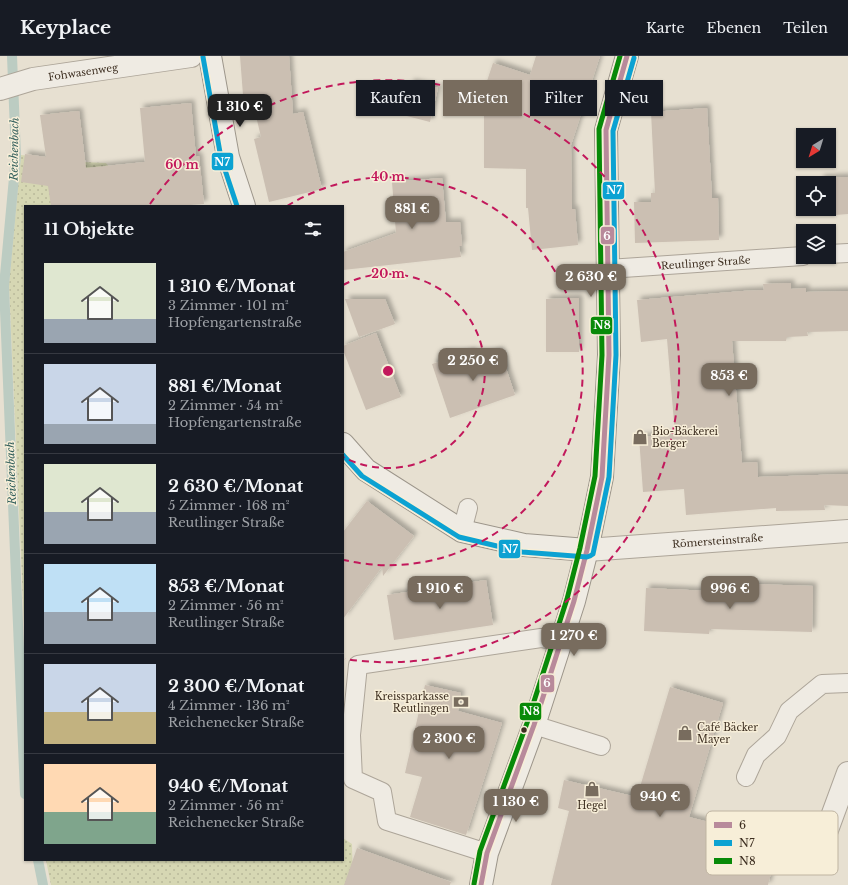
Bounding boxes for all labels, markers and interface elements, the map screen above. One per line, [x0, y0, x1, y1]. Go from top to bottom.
text: Keyplace [20, 16, 111, 39]
text: Karte [646, 19, 685, 37]
text: Ebenen [707, 19, 761, 37]
text: Teilen [783, 19, 828, 37]
street label: Fohwasenweg [47, 61, 120, 84]
chip: Kaufen [356, 80, 435, 116]
chip: Mieten [443, 80, 522, 116]
chip: Filter [530, 80, 597, 116]
chip: Neu [605, 80, 663, 116]
pin: 1 310 € [203, 94, 277, 128]
text: 1 310 € [217, 98, 263, 115]
water label: Reichenbach [6, 117, 22, 182]
north arrow [796, 128, 836, 168]
map controls [796, 128, 836, 264]
line badge: N7 [211, 152, 234, 171]
text: N7 [214, 155, 230, 169]
text: 60 m [165, 157, 200, 172]
text: 40 m [371, 169, 405, 184]
button: locate [796, 176, 836, 216]
line badge: N7 [602, 181, 625, 200]
text: N7 [606, 183, 622, 197]
pin: 881 € [384, 196, 440, 230]
text: 881 € [394, 200, 430, 217]
icon: filters [302, 218, 324, 240]
text: 11 Objekte [44, 219, 134, 240]
button: layers [796, 224, 836, 264]
line badge: 6 [600, 226, 615, 245]
text: 6 [603, 229, 611, 243]
street label: Reutlinger Straße [661, 253, 751, 272]
pin: 2 630 € [554, 264, 628, 298]
text: 20 m [371, 266, 405, 281]
text: 2 630 € [565, 268, 617, 285]
text: 1 310 €/Monat [168, 276, 296, 297]
icon: home [76, 279, 124, 327]
text: 3 Zimmer · 101 m² [168, 297, 289, 314]
text: Hopfengartenstraße [168, 314, 302, 331]
line badge: N8 [590, 316, 613, 335]
text: N8 [593, 318, 611, 332]
pin: 2 250 € [436, 348, 510, 382]
text: 2 250 € [447, 352, 499, 369]
pin: 853 € [701, 363, 757, 397]
centre of rings [381, 364, 395, 378]
text: 853 € [710, 367, 748, 384]
text: 881 €/Monat [168, 376, 282, 397]
icon: home [76, 380, 124, 428]
text: 2 Zimmer · 54 m² [168, 397, 283, 414]
text: Hopfengartenstraße [168, 414, 302, 431]
place label: Bio-Bäckerei Berger [652, 425, 719, 450]
shop icon: Bio-Bäckerei Berger [631, 428, 649, 446]
water label: Reichenbach [3, 441, 19, 506]
text: 2 630 €/Monat [168, 476, 303, 497]
icon: home [76, 480, 124, 528]
text: 5 Zimmer · 168 m² [168, 497, 289, 514]
text: Reutlinger Straße [168, 514, 285, 531]
street label: Römersteinstraße [672, 531, 764, 551]
line badge: N7 [498, 539, 521, 559]
text: N7 [502, 542, 518, 556]
text: 853 €/Monat [168, 576, 284, 597]
pin: 1 910 € [403, 576, 477, 610]
pin: 996 € [702, 576, 758, 610]
icon: home [76, 580, 124, 628]
text: 1 910 € [417, 580, 463, 597]
text: 996 € [710, 580, 750, 597]
text: 2 Zimmer · 56 m² [168, 597, 284, 614]
text: Reutlinger Straße [168, 614, 285, 631]
pin: 1 270 € [537, 623, 611, 657]
text: 1 270 € [550, 627, 598, 644]
line badge: 6 [540, 674, 555, 693]
text: 2 300 €/Monat [168, 676, 305, 697]
text: 6 [543, 676, 551, 690]
icon: home [76, 680, 124, 728]
place label: Kreissparkasse Reutlingen [375, 690, 449, 715]
bank icon: Kreissparkasse Reutlingen [452, 693, 470, 711]
text: 4 Zimmer · 136 m² [168, 697, 290, 714]
line badge: N8 [519, 702, 542, 721]
text: N8 [522, 704, 540, 718]
text: Reichenecker Straße [168, 714, 304, 731]
place label: Café Bäcker Mayer [697, 721, 758, 746]
shop icon: Café Bäcker Mayer [676, 724, 694, 742]
unlabelled marker [519, 725, 529, 735]
pin: 2 300 € [412, 726, 486, 760]
text: 2 300 € [422, 730, 476, 747]
text: 940 €/Monat [168, 776, 288, 797]
icon: home [76, 780, 124, 828]
shop icon: Hegel [583, 780, 601, 798]
pin: 940 € [632, 784, 688, 818]
text: 940 € [640, 788, 680, 805]
pin: 1 130 € [479, 789, 553, 823]
text: 1 130 € [493, 793, 539, 810]
text: 2 Zimmer · 56 m² [168, 797, 284, 814]
place label: Hegel [577, 799, 607, 812]
legend [706, 811, 838, 875]
text: Reichenecker Straße [168, 814, 304, 831]
text: 6 [739, 818, 746, 832]
text: N7 [739, 836, 755, 850]
text: N8 [739, 854, 756, 868]

